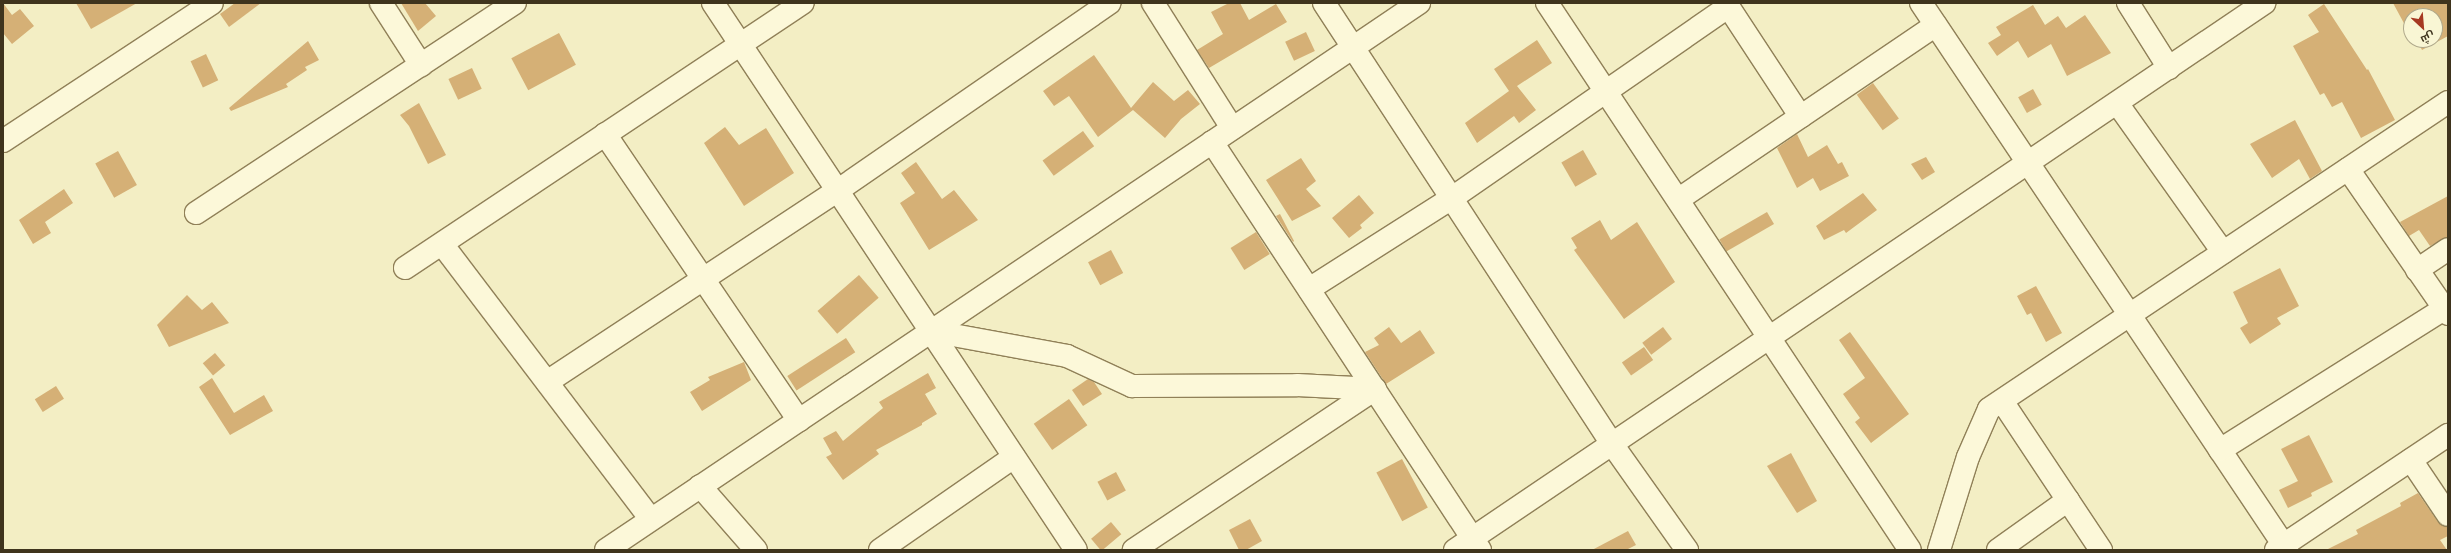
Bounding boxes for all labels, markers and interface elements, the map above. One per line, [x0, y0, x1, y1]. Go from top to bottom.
north arrow [2403, 8, 2443, 48]
text: ش [2418, 28, 2437, 47]

